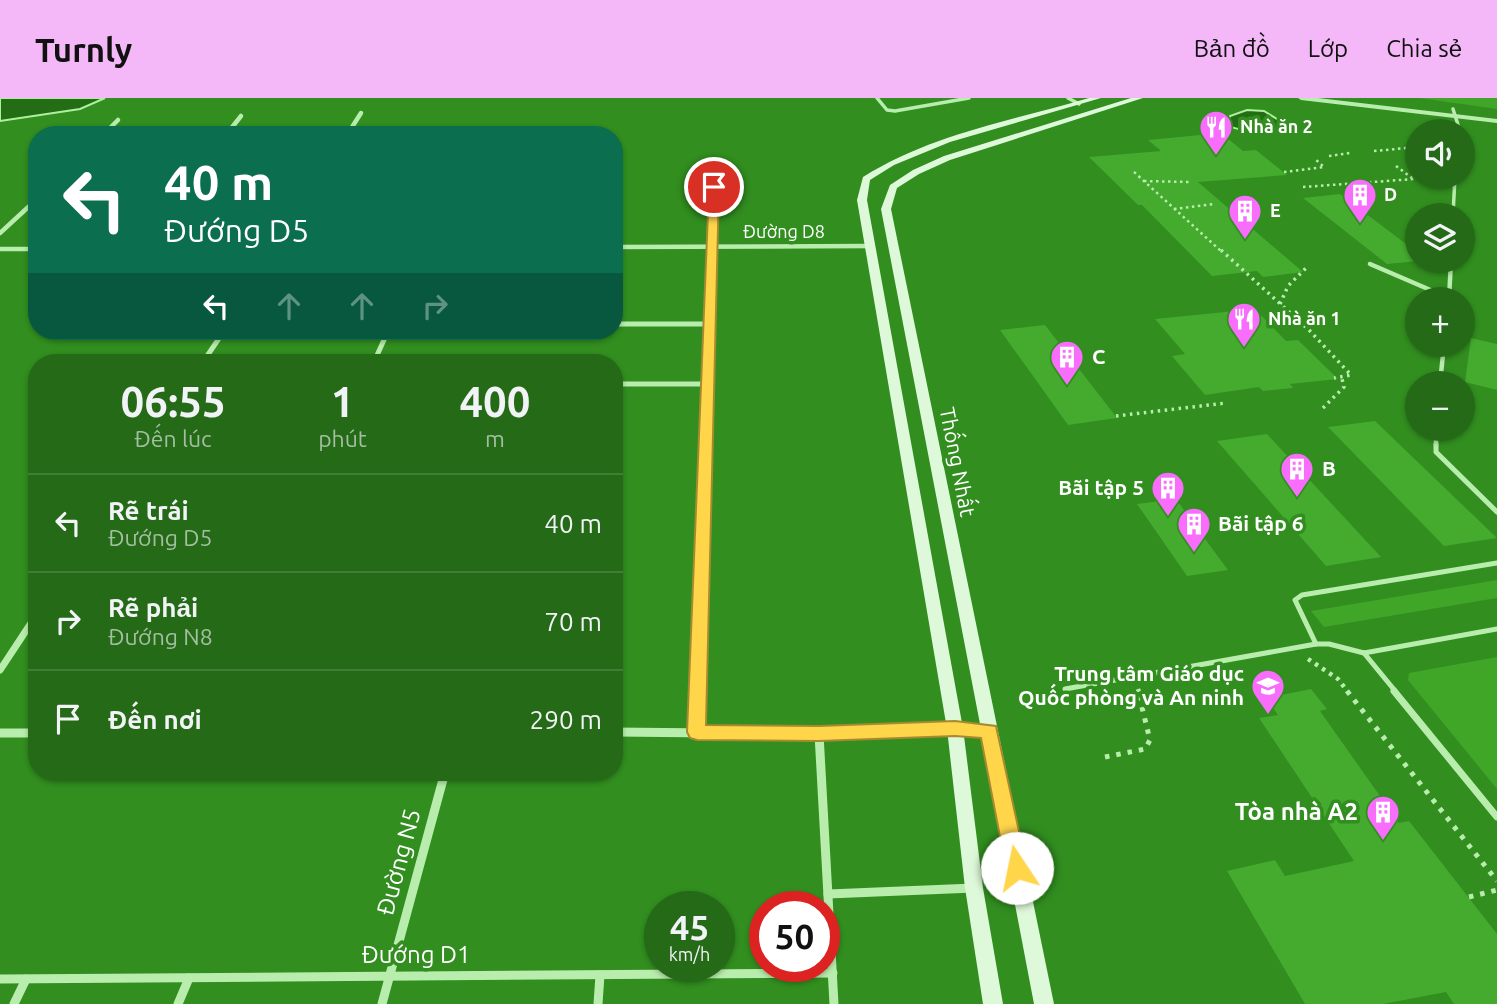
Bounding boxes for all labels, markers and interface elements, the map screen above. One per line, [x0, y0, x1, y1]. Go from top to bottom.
text: Turnly [35, 31, 132, 68]
text: Bản đồ [1194, 35, 1270, 62]
text: Lớp [1308, 35, 1348, 62]
text: Chia sẻ [1386, 35, 1462, 62]
restaurant icon: Nhà ăn 2 [1197, 108, 1235, 157]
place label: Nhà ăn 2 [1240, 116, 1313, 136]
map controls [1405, 119, 1475, 441]
button: sound [1405, 119, 1475, 189]
icon: left [49, 154, 140, 245]
text: 40 m [164, 154, 273, 209]
pin [684, 157, 744, 217]
icon: arrive [695, 168, 733, 206]
building icon: D [1341, 176, 1379, 225]
place label: D [1384, 184, 1397, 204]
building icon: E [1226, 192, 1264, 241]
place label: E [1270, 200, 1281, 220]
button: layers [1405, 203, 1475, 273]
text: Đướng D5 [164, 212, 309, 248]
street label: Đường D8 [743, 221, 825, 241]
icon: left [197, 287, 235, 325]
icon: ahead [270, 287, 308, 325]
icon: ahead [343, 287, 381, 325]
icon: right [416, 287, 454, 325]
button: + [1405, 287, 1475, 357]
restaurant icon: Nhà ăn 1 [1225, 300, 1263, 349]
place label: Nhà ăn 1 [1268, 308, 1341, 328]
building icon: C [1048, 338, 1086, 387]
place label: C [1092, 344, 1105, 368]
button: − [1405, 371, 1475, 441]
text: 06:55 [121, 378, 226, 425]
text: 1 [331, 378, 354, 425]
text: 400 [459, 378, 530, 425]
street label: Thống Nhất [936, 405, 982, 519]
text: Đến lúc [134, 426, 212, 451]
text: phút [318, 426, 367, 451]
text: m [485, 426, 505, 451]
building icon: B [1278, 450, 1316, 499]
place label: B [1322, 456, 1336, 480]
building icon: Bãi tập 5 [1149, 469, 1187, 518]
place label: Bãi tập 5 [1058, 475, 1144, 499]
text: Rẽ trái [108, 496, 189, 525]
icon: left [49, 504, 87, 542]
building icon: Bãi tập 6 [1175, 505, 1213, 554]
text: 40 m [544, 509, 602, 538]
place label: Bãi tập 6 [1218, 511, 1304, 535]
text: Đướng D5 [108, 525, 213, 550]
text: Rẽ phải [108, 593, 198, 622]
icon: right [49, 602, 87, 640]
text: 70 m [544, 607, 602, 636]
text: Đướng N8 [108, 624, 213, 649]
place label: Trung tâm Giáo dục Quốc phòng và An ninh [1018, 661, 1244, 709]
school or university icon: Trung tâm Giáo dục Quốc phòng và An ninh [1249, 667, 1287, 716]
icon: arrive [49, 700, 87, 738]
text: Đến nơi [108, 705, 202, 734]
text: 290 m [530, 705, 602, 734]
building icon: Tòa nhà A2 [1364, 793, 1402, 842]
place label: Tòa nhà A2 [1235, 798, 1358, 825]
street label: Đường N5 [371, 806, 426, 918]
position arrow [980, 831, 1054, 905]
speed limit sign: 50 [749, 891, 840, 982]
text: 45 [670, 907, 709, 947]
street label: Đướng D1 [361, 941, 471, 968]
text: km/h [669, 944, 710, 964]

